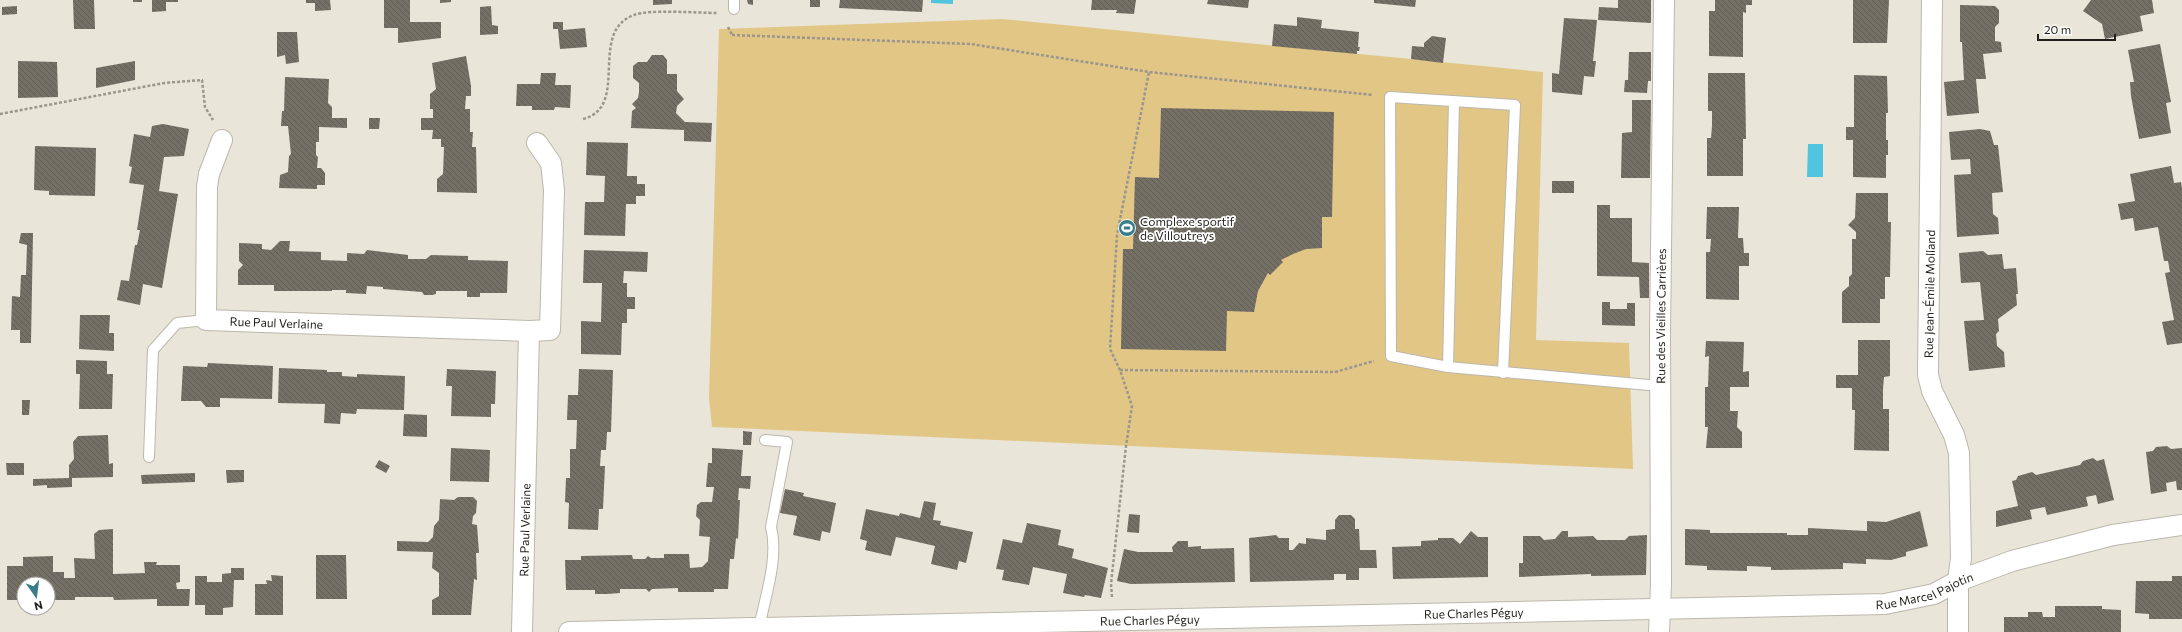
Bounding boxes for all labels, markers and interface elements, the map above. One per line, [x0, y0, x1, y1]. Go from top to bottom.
scale bar [2038, 16, 2115, 42]
text: 20 m [2044, 22, 2071, 36]
place label: Complexe sportif de Villoutreys [1140, 214, 1235, 242]
sports icon: Complexe sportif de Villoutreys [1117, 218, 1137, 238]
street label: Rue Jean-Émile Molland [1921, 230, 1938, 358]
street label: Rue des Vieilles Carrières [1653, 248, 1668, 384]
street label: Rue Paul Verlaine [229, 314, 323, 331]
street label: Rue Paul Verlaine [516, 483, 532, 577]
street label: Rue Marcel Pajotin [1875, 569, 1975, 611]
north arrow [16, 576, 56, 616]
text: N [33, 599, 44, 613]
street label: Rue Charles Péguy [1424, 605, 1524, 621]
street label: Rue Charles Péguy [1100, 612, 1200, 628]

